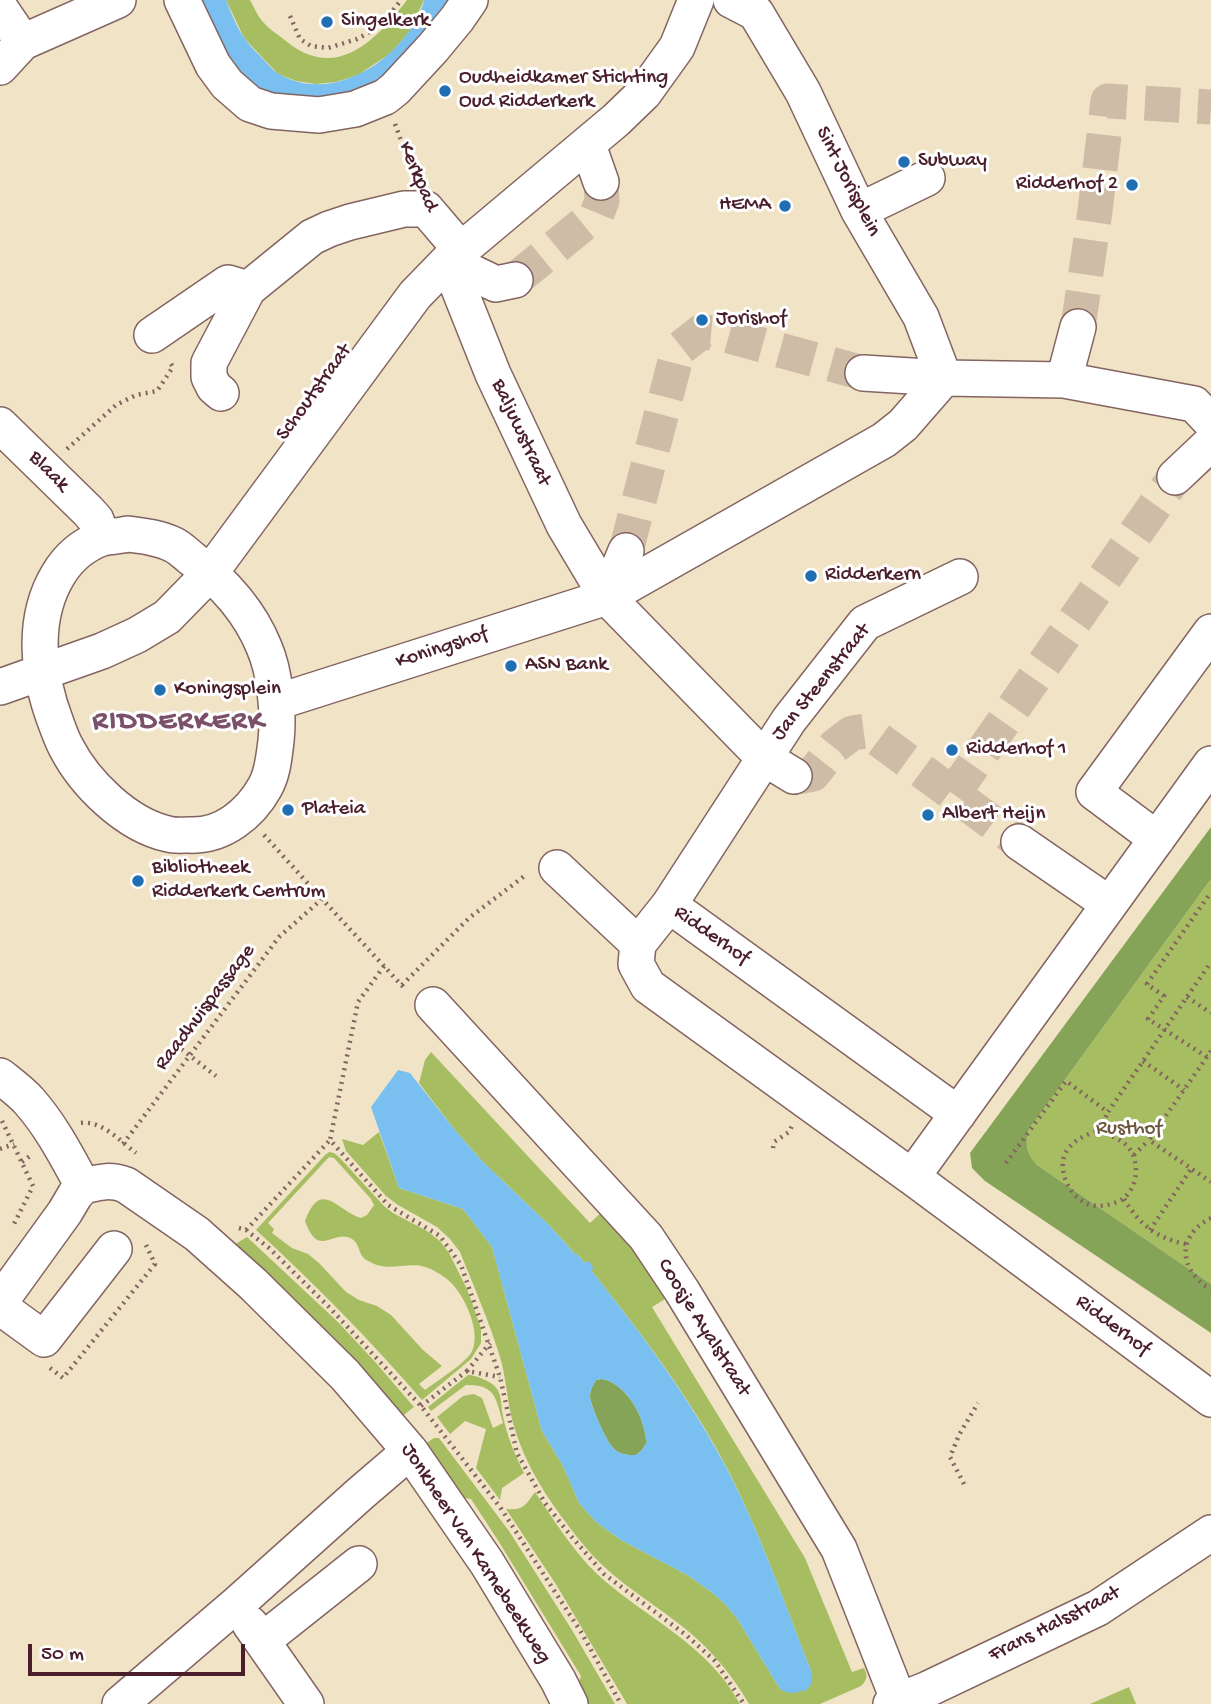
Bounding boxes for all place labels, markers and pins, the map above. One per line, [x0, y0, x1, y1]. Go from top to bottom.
place label: Singelkerk [341, 9, 430, 35]
marker: Singelkerk [319, 14, 335, 30]
place label: Oudheidkamer Stichting Oud Ridderkerk [459, 66, 668, 116]
marker: Oudheidkamer Stichting Oud Ridderkerk [437, 83, 453, 99]
place label: Subway [918, 149, 987, 175]
marker: Subway [896, 154, 912, 170]
place label: Ridderhof 2 [1016, 172, 1118, 198]
marker: Ridderhof 2 [1124, 177, 1140, 193]
place label: HEMA [719, 193, 771, 219]
marker: HEMA [777, 198, 793, 214]
place label: Jorishof [716, 307, 786, 333]
marker: Jorishof [694, 312, 710, 328]
place label: Ridderkern [825, 563, 921, 589]
marker: Ridderkern [803, 568, 819, 584]
place label: ASN Bank [525, 653, 608, 679]
marker: ASN Bank [503, 658, 519, 674]
place label: Koningsplein [174, 677, 281, 703]
marker: Koningsplein [152, 682, 168, 698]
place label: Ridderhof 1 [966, 737, 1066, 763]
marker: Ridderhof 1 [944, 742, 960, 758]
place label: Plateia [302, 797, 365, 823]
marker: Plateia [280, 802, 296, 818]
place label: Albert Heijn [942, 802, 1045, 828]
marker: Albert Heijn [920, 807, 936, 823]
place label: Bibliotheek Ridderkerk Centrum [152, 856, 325, 906]
marker: Bibliotheek Ridderkerk Centrum [130, 873, 146, 889]

